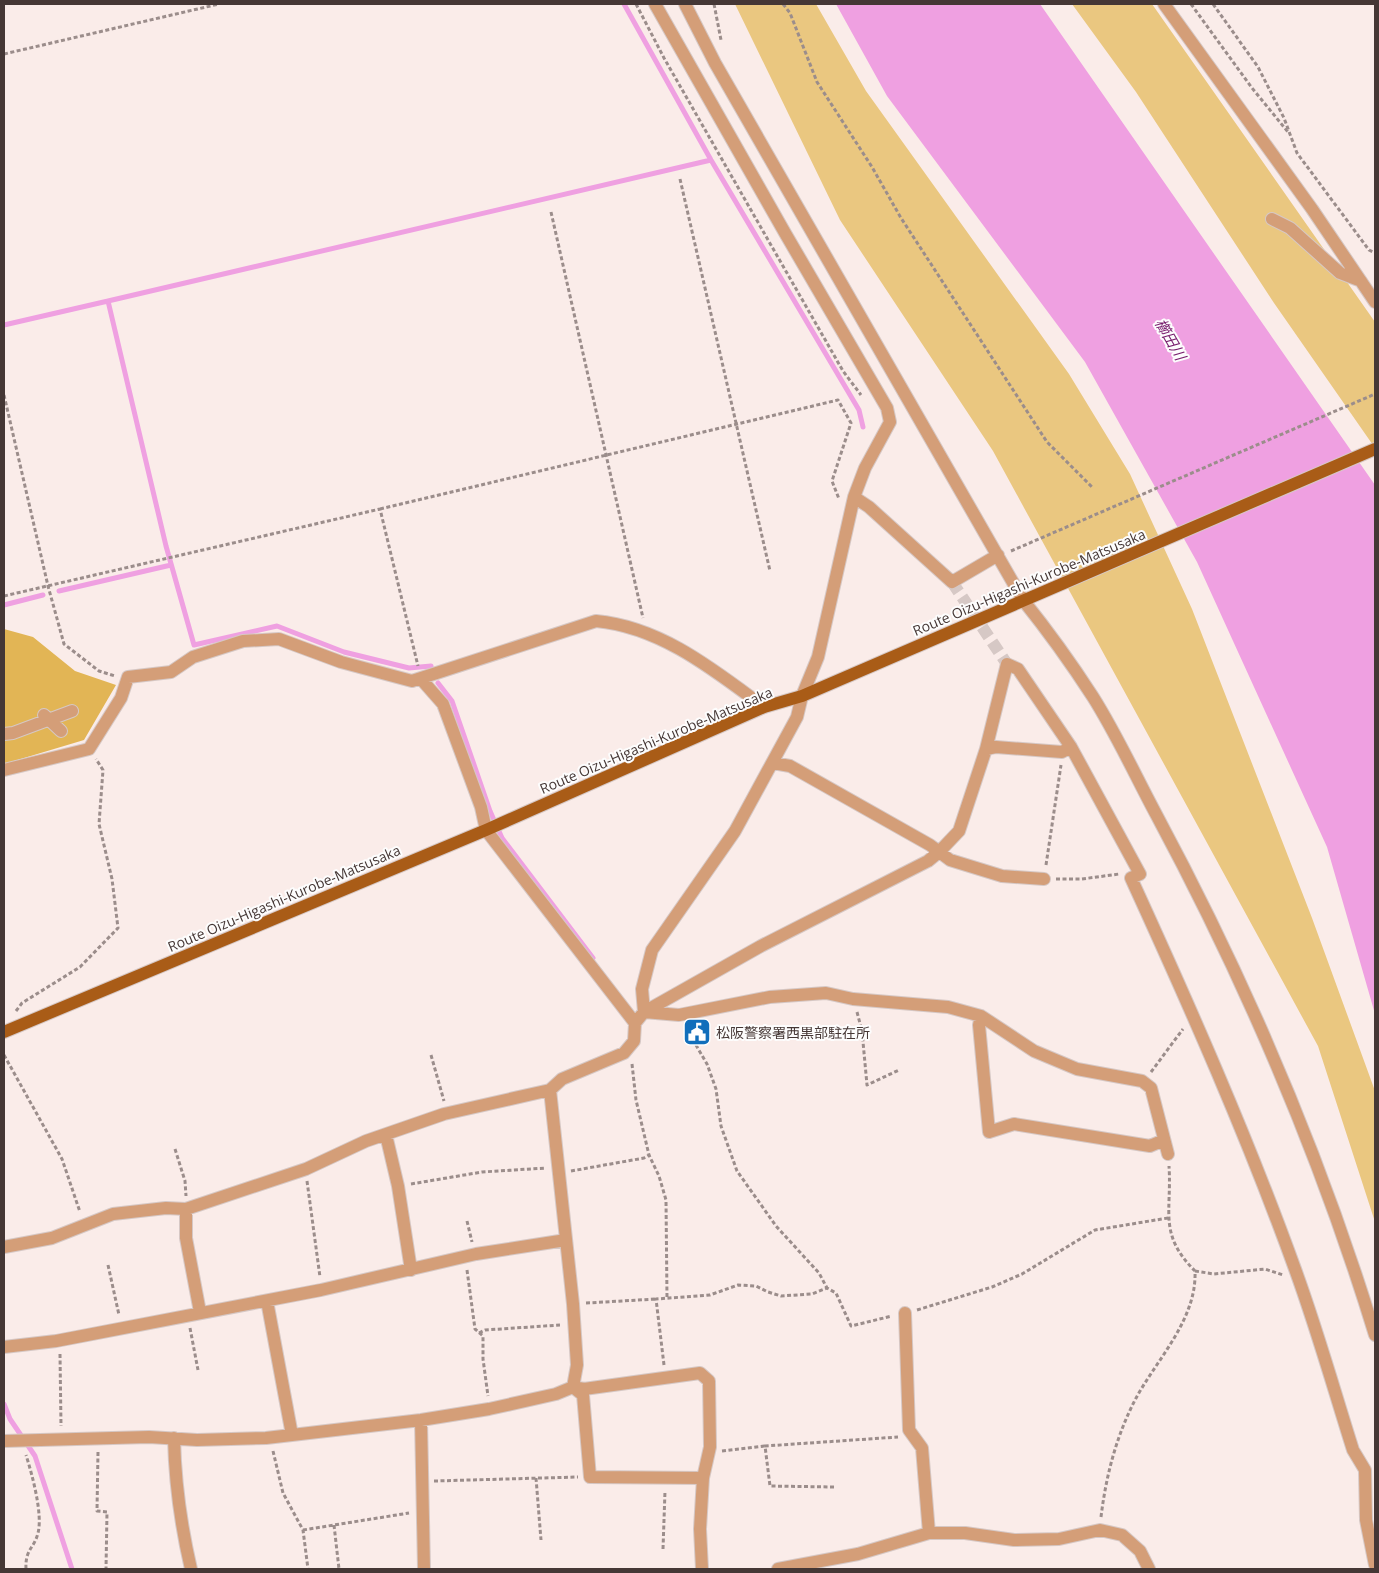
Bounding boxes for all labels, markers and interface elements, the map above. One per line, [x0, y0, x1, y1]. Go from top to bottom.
water label: 櫛田川 [1151, 315, 1192, 365]
street label: Route Oizu-Higashi-Kurobe-Matsusaka [910, 524, 1148, 640]
street label: Route Oizu-Higashi-Kurobe-Matsusaka [537, 682, 775, 798]
street label: Route Oizu-Higashi-Kurobe-Matsusaka [165, 840, 403, 956]
public building icon: 松阪警察署西黒部駐在所 [682, 1017, 712, 1047]
place label: 松阪警察署西黒部駐在所 [716, 1023, 870, 1042]

